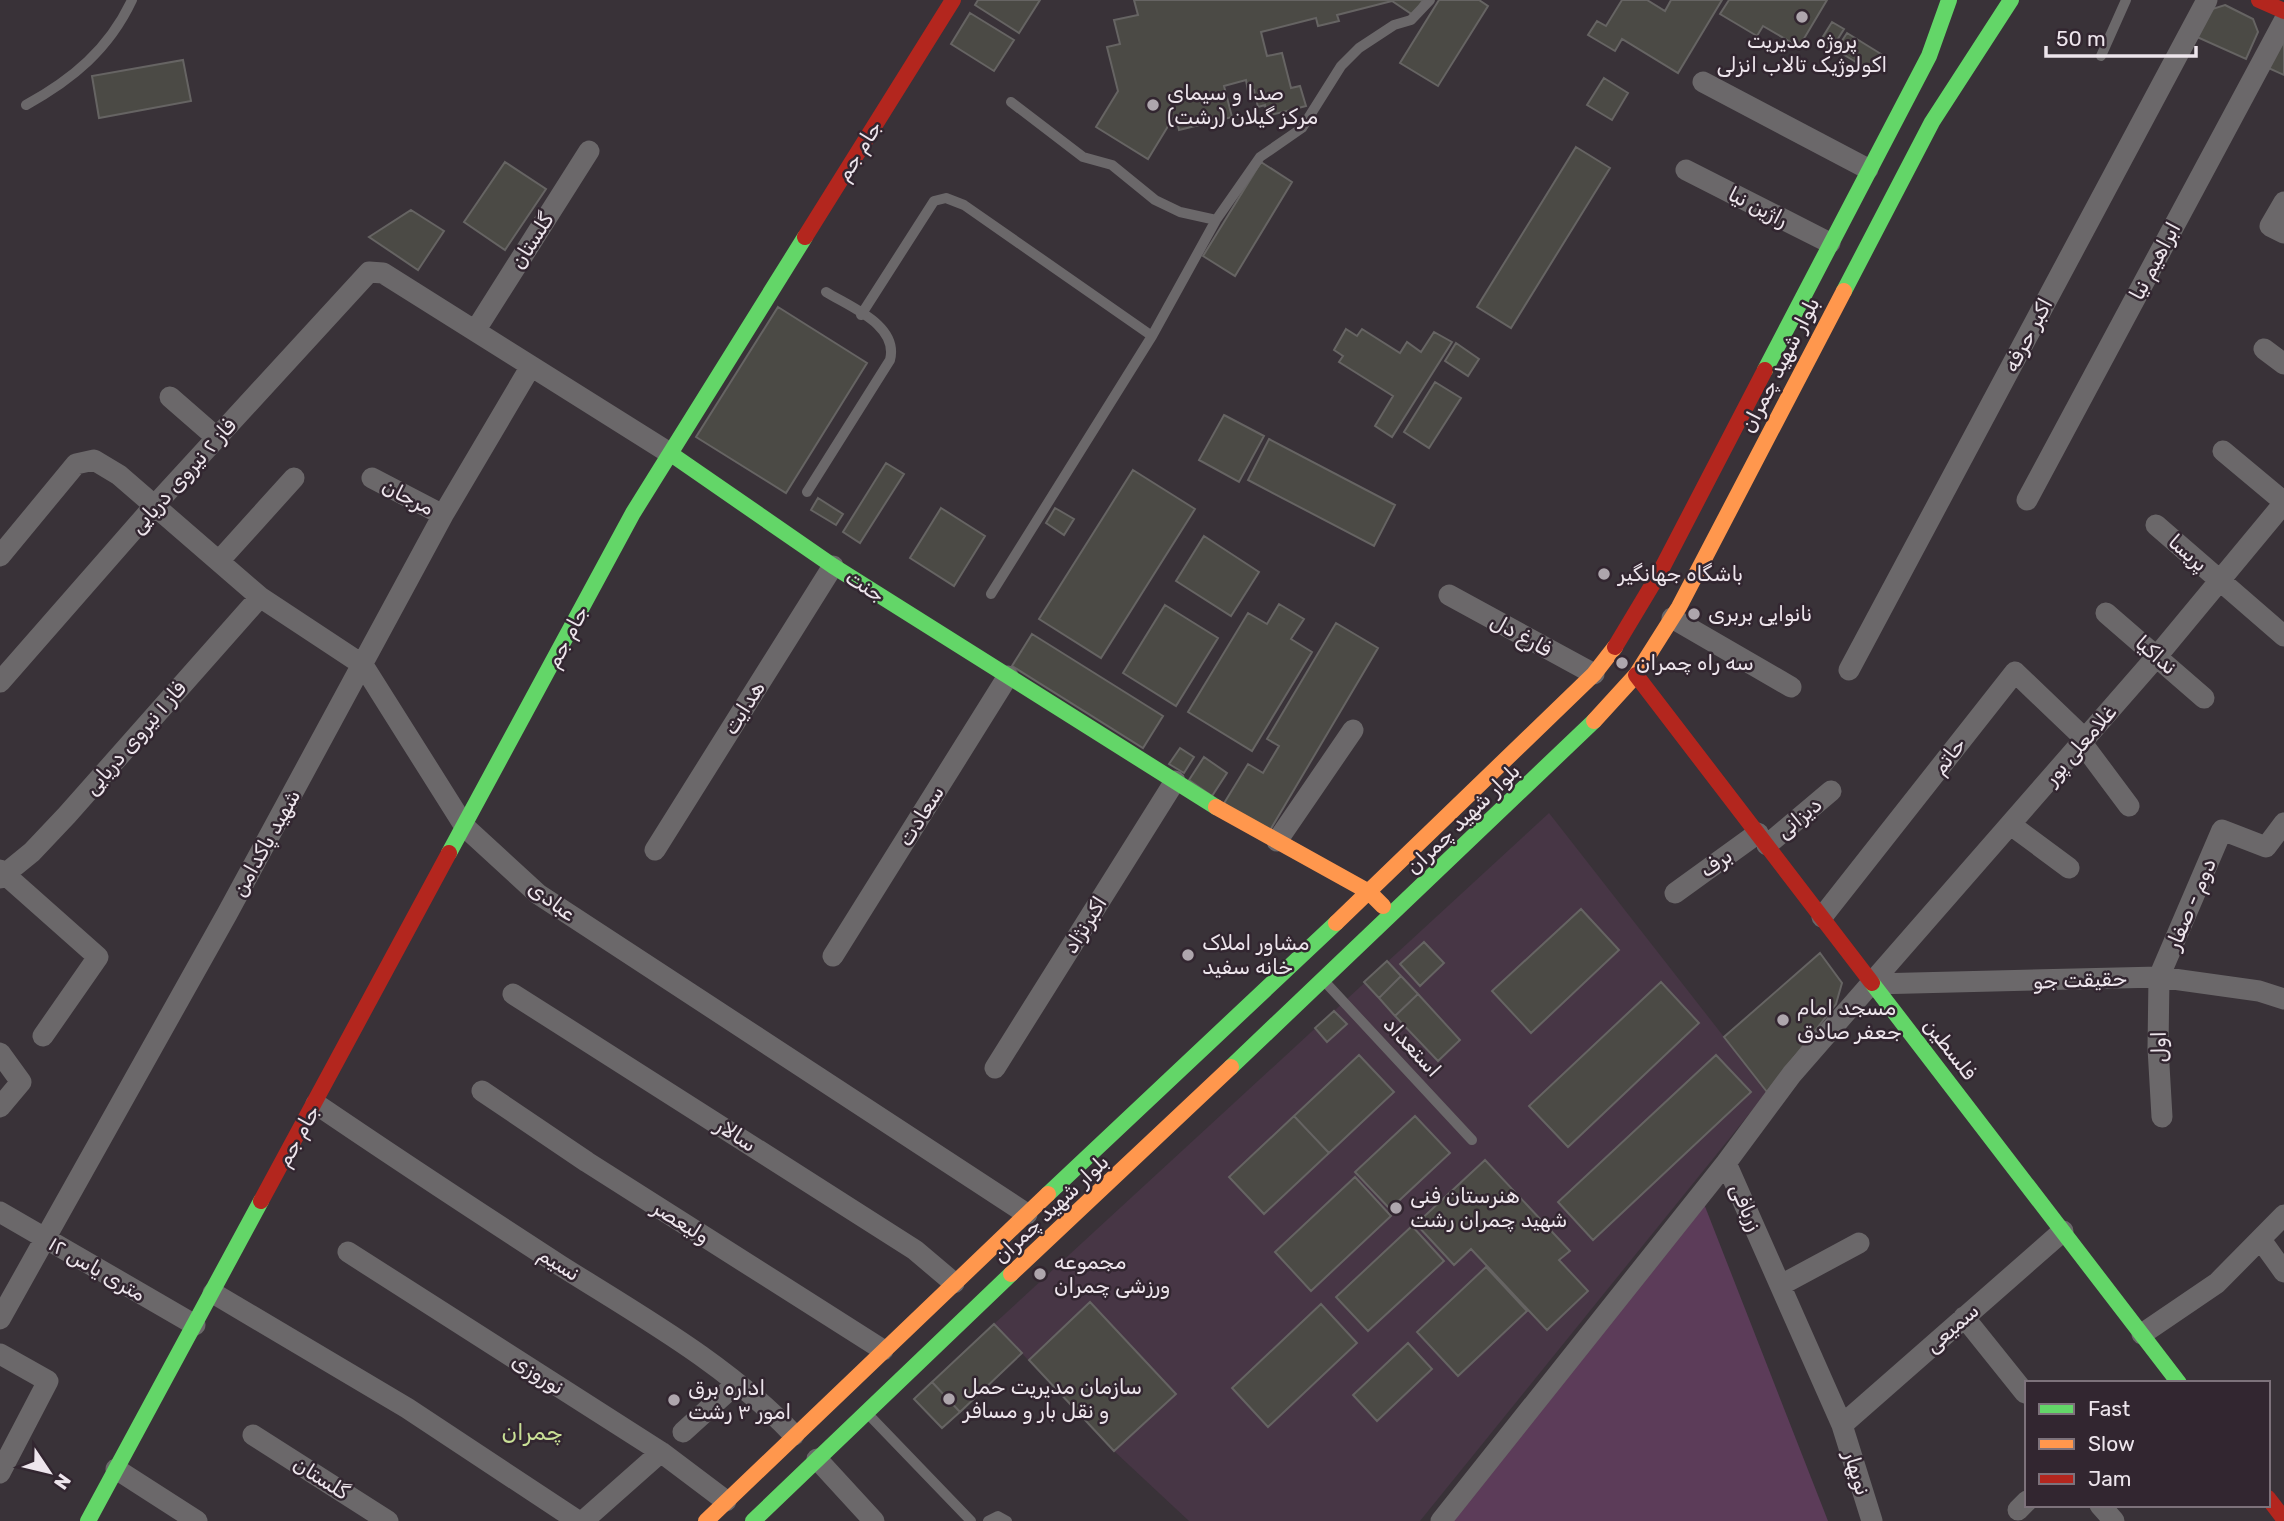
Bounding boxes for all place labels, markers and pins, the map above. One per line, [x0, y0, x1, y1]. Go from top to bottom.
marker: پروژه مدیریت اکولوژیک تالاب انزلی [1794, 9, 1810, 25]
place label: پروژه مدیریت اکولوژیک تالاب انزلی [1717, 28, 1887, 77]
place label: صدا و سیمای مرکز گیلان (رشت) [1167, 80, 1318, 129]
marker: صدا و سیمای مرکز گیلان (رشت) [1145, 97, 1161, 113]
place label: باشگاه جهانگیر [1616, 561, 1743, 586]
marker: باشگاه جهانگیر [1596, 566, 1612, 582]
place label: نانوایی بربری [1708, 601, 1812, 626]
marker: نانوایی بربری [1686, 606, 1702, 622]
place label: سه راه چمران [1636, 650, 1754, 676]
marker: سه راه چمران [1614, 655, 1630, 671]
place label: مشاور املاک خانه سفید [1202, 930, 1310, 979]
marker: مشاور املاک خانه سفید [1180, 947, 1196, 963]
place label: مسجد امام جعفر صادق [1797, 995, 1902, 1044]
marker: مسجد امام جعفر صادق [1775, 1012, 1791, 1028]
place label: هنرستان فنی شهید چمران رشت [1410, 1183, 1567, 1233]
marker: هنرستان فنی شهید چمران رشت [1388, 1200, 1404, 1216]
place label: مجموعه ورزشی چمران [1054, 1249, 1170, 1299]
marker: مجموعه ورزشی چمران [1032, 1266, 1048, 1282]
place label: سازمان مدیریت حمل و نقل بار و مسافر [961, 1374, 1142, 1424]
place label: اداره برق امور ۳ رشت [688, 1375, 791, 1424]
marker: سازمان مدیریت حمل و نقل بار و مسافر [941, 1391, 957, 1407]
marker: اداره برق امور ۳ رشت [666, 1392, 682, 1408]

